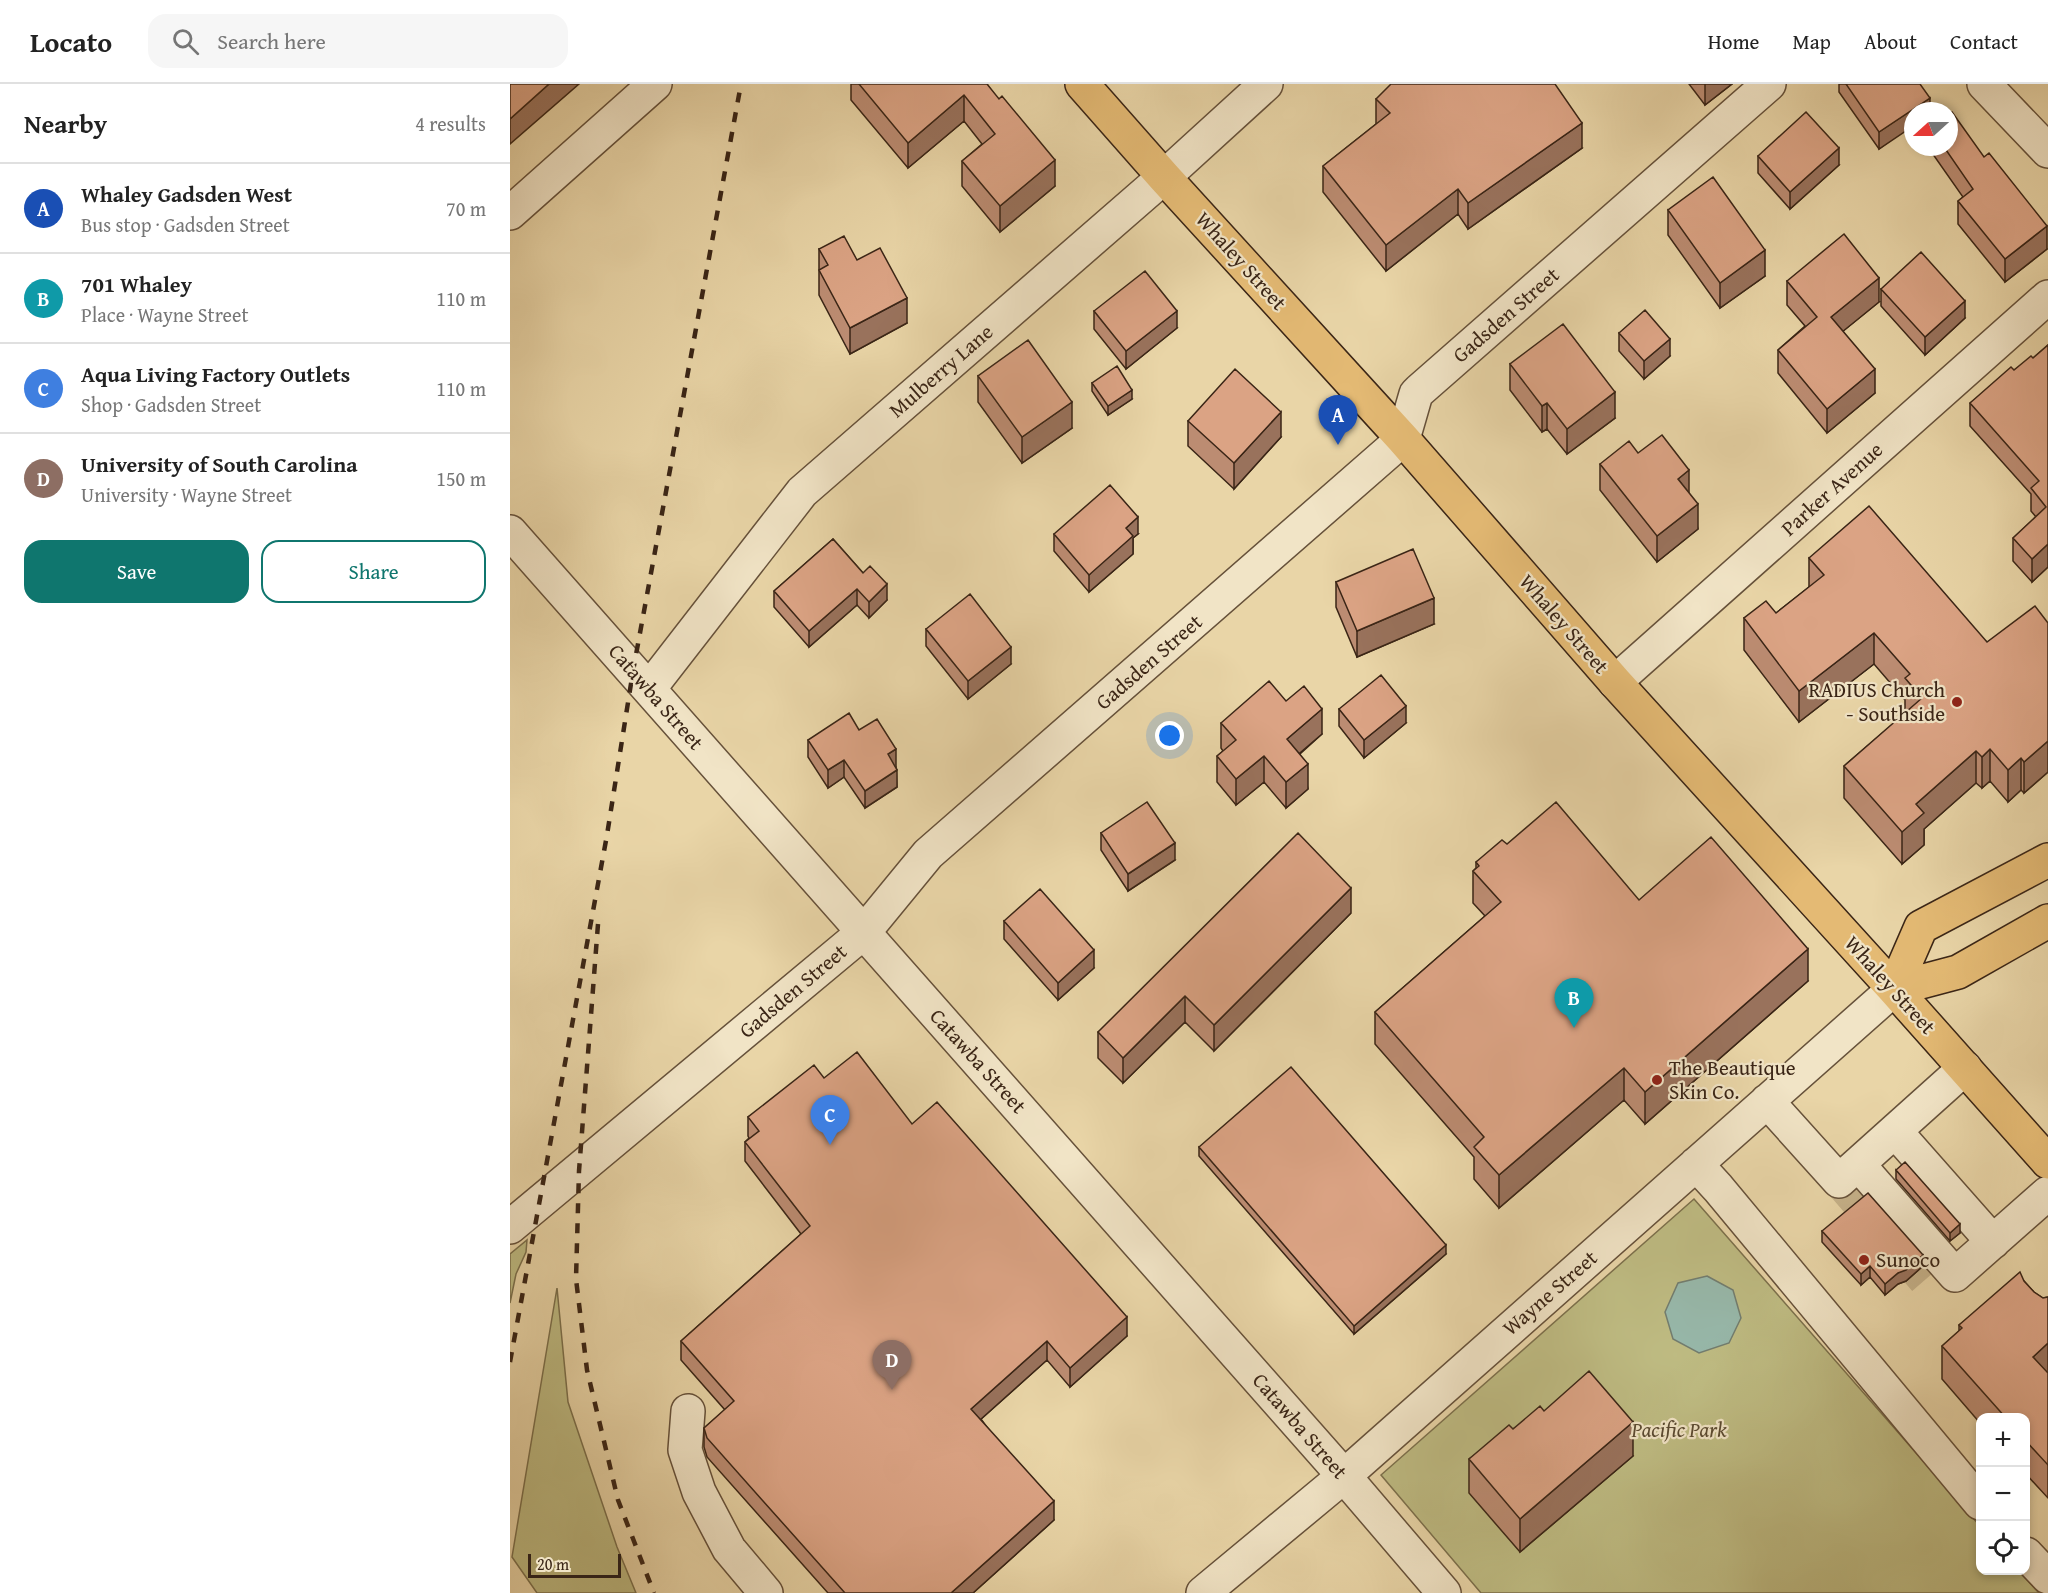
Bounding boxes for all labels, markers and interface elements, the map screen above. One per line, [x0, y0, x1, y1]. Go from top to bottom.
search box [148, 14, 568, 68]
text: Locato [30, 21, 112, 62]
icon: search [169, 25, 202, 58]
text: Search here [217, 25, 326, 57]
text: Home [1708, 26, 1759, 57]
text: Map [1792, 26, 1831, 57]
text: About [1864, 26, 1917, 57]
text: Contact [1950, 26, 2018, 57]
north arrow [1904, 102, 1958, 156]
text: Nearby [24, 104, 107, 143]
text: 4 results [415, 109, 486, 138]
text: Whaley Gadsden West [81, 178, 292, 210]
text: A [37, 194, 50, 223]
text: 70 m [446, 194, 486, 223]
street label: Whaley Street [1189, 204, 1295, 317]
text: Bus stop · Gadsden Street [81, 210, 290, 239]
street label: Gadsden Street [1446, 259, 1566, 370]
text: 701 Whaley [81, 268, 192, 300]
text: B [37, 284, 50, 313]
text: 110 m [436, 284, 486, 313]
text: Place · Wayne Street [81, 300, 248, 329]
street label: Mulberry Lane [882, 316, 1000, 425]
text: Aqua Living Factory Outlets [81, 358, 350, 390]
text: C [38, 374, 49, 403]
text: 110 m [436, 374, 486, 403]
text: Shop · Gadsden Street [81, 390, 261, 419]
pin: A [1318, 396, 1358, 445]
street label: Parker Avenue [1774, 434, 1890, 543]
text: University of South Carolina [81, 448, 357, 480]
text: D [37, 464, 50, 493]
text: 150 m [436, 464, 486, 493]
text: University · Wayne Street [81, 480, 292, 509]
button: Save [24, 540, 249, 603]
button: Share [261, 540, 486, 603]
street label: Whaley Street [1512, 567, 1617, 681]
street label: Gadsden Street [1089, 606, 1209, 717]
street label: Catawba Street [601, 637, 712, 757]
place label: RADIUS Church - Southside [1809, 674, 1945, 729]
marker: RADIUS Church - Southside [1950, 695, 1964, 709]
your location [1155, 721, 1184, 750]
street label: Whaley Street [1838, 928, 1944, 1041]
street label: Gadsden Street [732, 936, 854, 1045]
pin: B [1554, 978, 1594, 1028]
street label: Catawba Street [923, 1001, 1034, 1120]
place label: The Beautique Skin Co. [1669, 1052, 1796, 1107]
marker: The Beautique Skin Co. [1650, 1073, 1664, 1087]
pin: C [810, 1096, 850, 1145]
street label: Wayne Street [1495, 1242, 1604, 1343]
place label: Sunoco [1876, 1244, 1940, 1275]
marker: Sunoco [1857, 1253, 1871, 1267]
pin: D [872, 1340, 911, 1390]
street label: Catawba Street [1245, 1366, 1356, 1486]
map controls [1976, 1413, 2030, 1575]
button: + [1976, 1413, 2030, 1467]
park label: Pacific Park [1630, 1414, 1727, 1445]
button: − [1976, 1467, 2030, 1521]
button: locate [1976, 1521, 2030, 1575]
scale bar [528, 1551, 621, 1578]
text: 20 m [537, 1552, 569, 1576]

